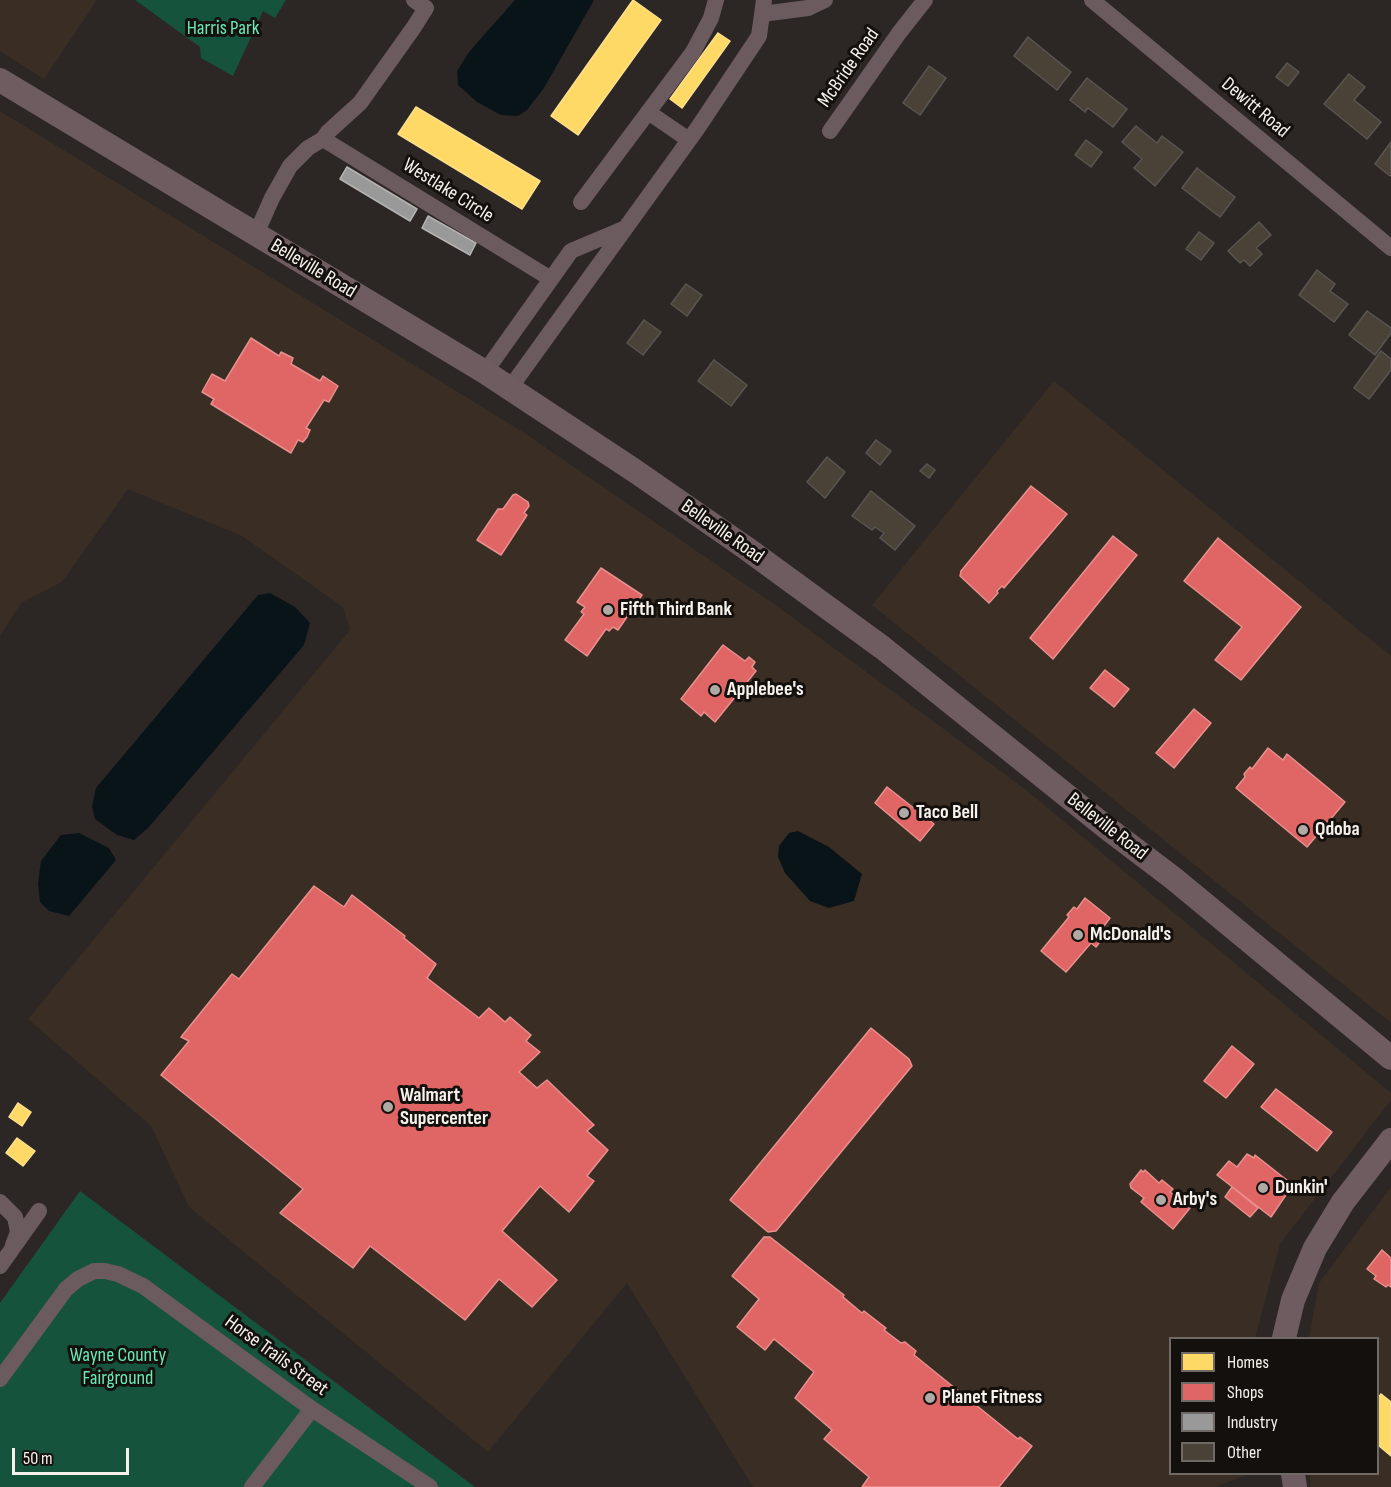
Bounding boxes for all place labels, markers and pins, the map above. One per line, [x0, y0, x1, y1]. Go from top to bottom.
place label: Fifth Third Bank [620, 598, 732, 622]
marker: Fifth Third Bank [601, 603, 615, 617]
place label: Applebee's [727, 678, 804, 702]
marker: Applebee's [708, 683, 722, 697]
place label: Taco Bell [916, 801, 978, 825]
marker: Taco Bell [897, 806, 911, 820]
place label: Qdoba [1315, 818, 1360, 842]
marker: Qdoba [1296, 823, 1310, 837]
place label: McDonald's [1090, 923, 1171, 947]
marker: McDonald's [1071, 928, 1085, 942]
place label: Walmart Supercenter [400, 1084, 488, 1131]
marker: Walmart Supercenter [381, 1100, 395, 1114]
place label: Dunkin' [1275, 1176, 1327, 1200]
marker: Dunkin' [1256, 1181, 1270, 1195]
place label: Arby's [1173, 1188, 1217, 1212]
marker: Arby's [1154, 1193, 1168, 1207]
place label: Planet Fitness [942, 1386, 1042, 1410]
marker: Planet Fitness [923, 1391, 937, 1405]

